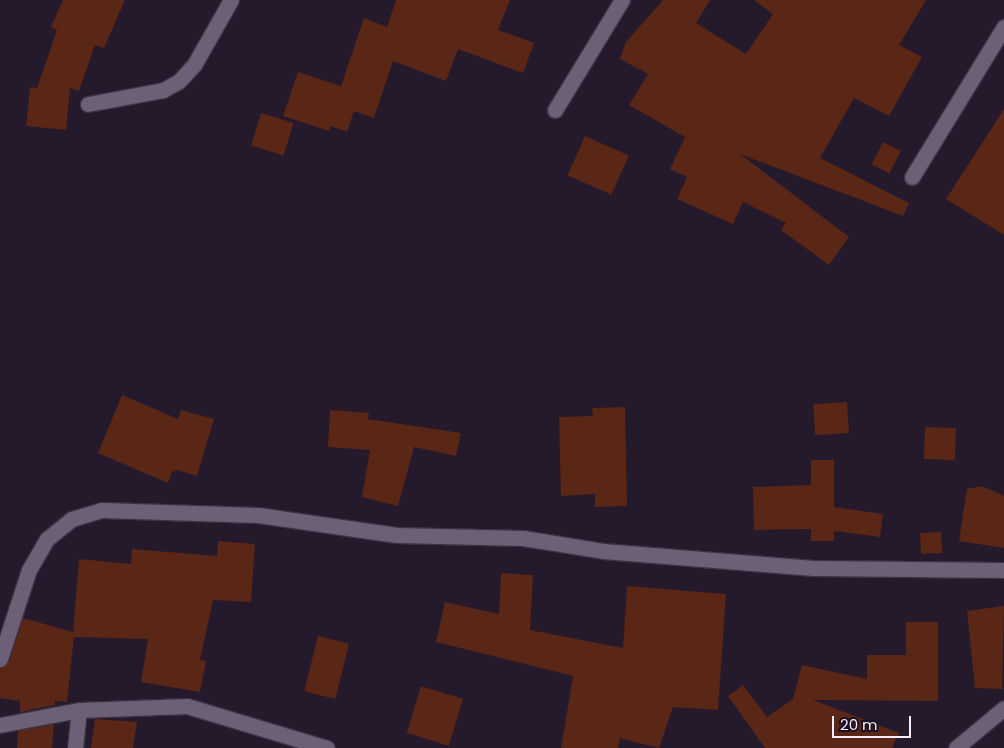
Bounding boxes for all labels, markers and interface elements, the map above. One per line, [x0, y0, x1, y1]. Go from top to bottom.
scale bar [834, 706, 913, 738]
text: 20 m [840, 714, 878, 735]

